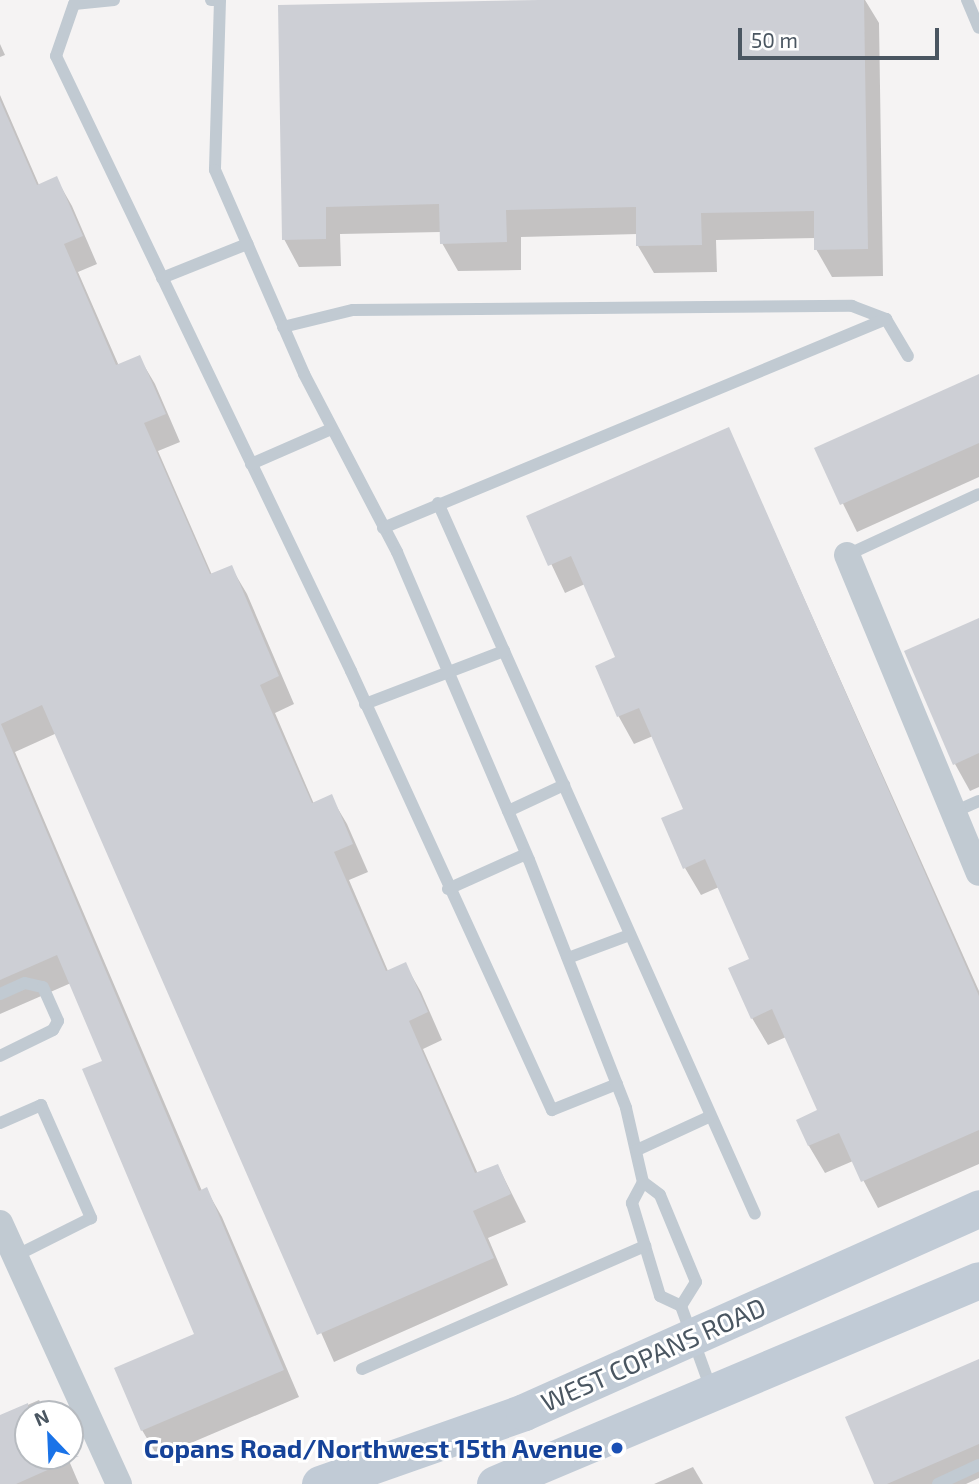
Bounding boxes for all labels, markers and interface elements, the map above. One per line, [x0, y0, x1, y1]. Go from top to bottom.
scale bar [741, 14, 942, 58]
text: 50 m [751, 27, 798, 52]
street label: WEST COPANS ROAD [536, 1290, 770, 1418]
north arrow [14, 1400, 84, 1470]
text: N [31, 1404, 52, 1430]
place label: Copans Road/Northwest 15th Avenue [143, 1432, 603, 1464]
marker: Copans Road/Northwest 15th Avenue [609, 1440, 625, 1456]

